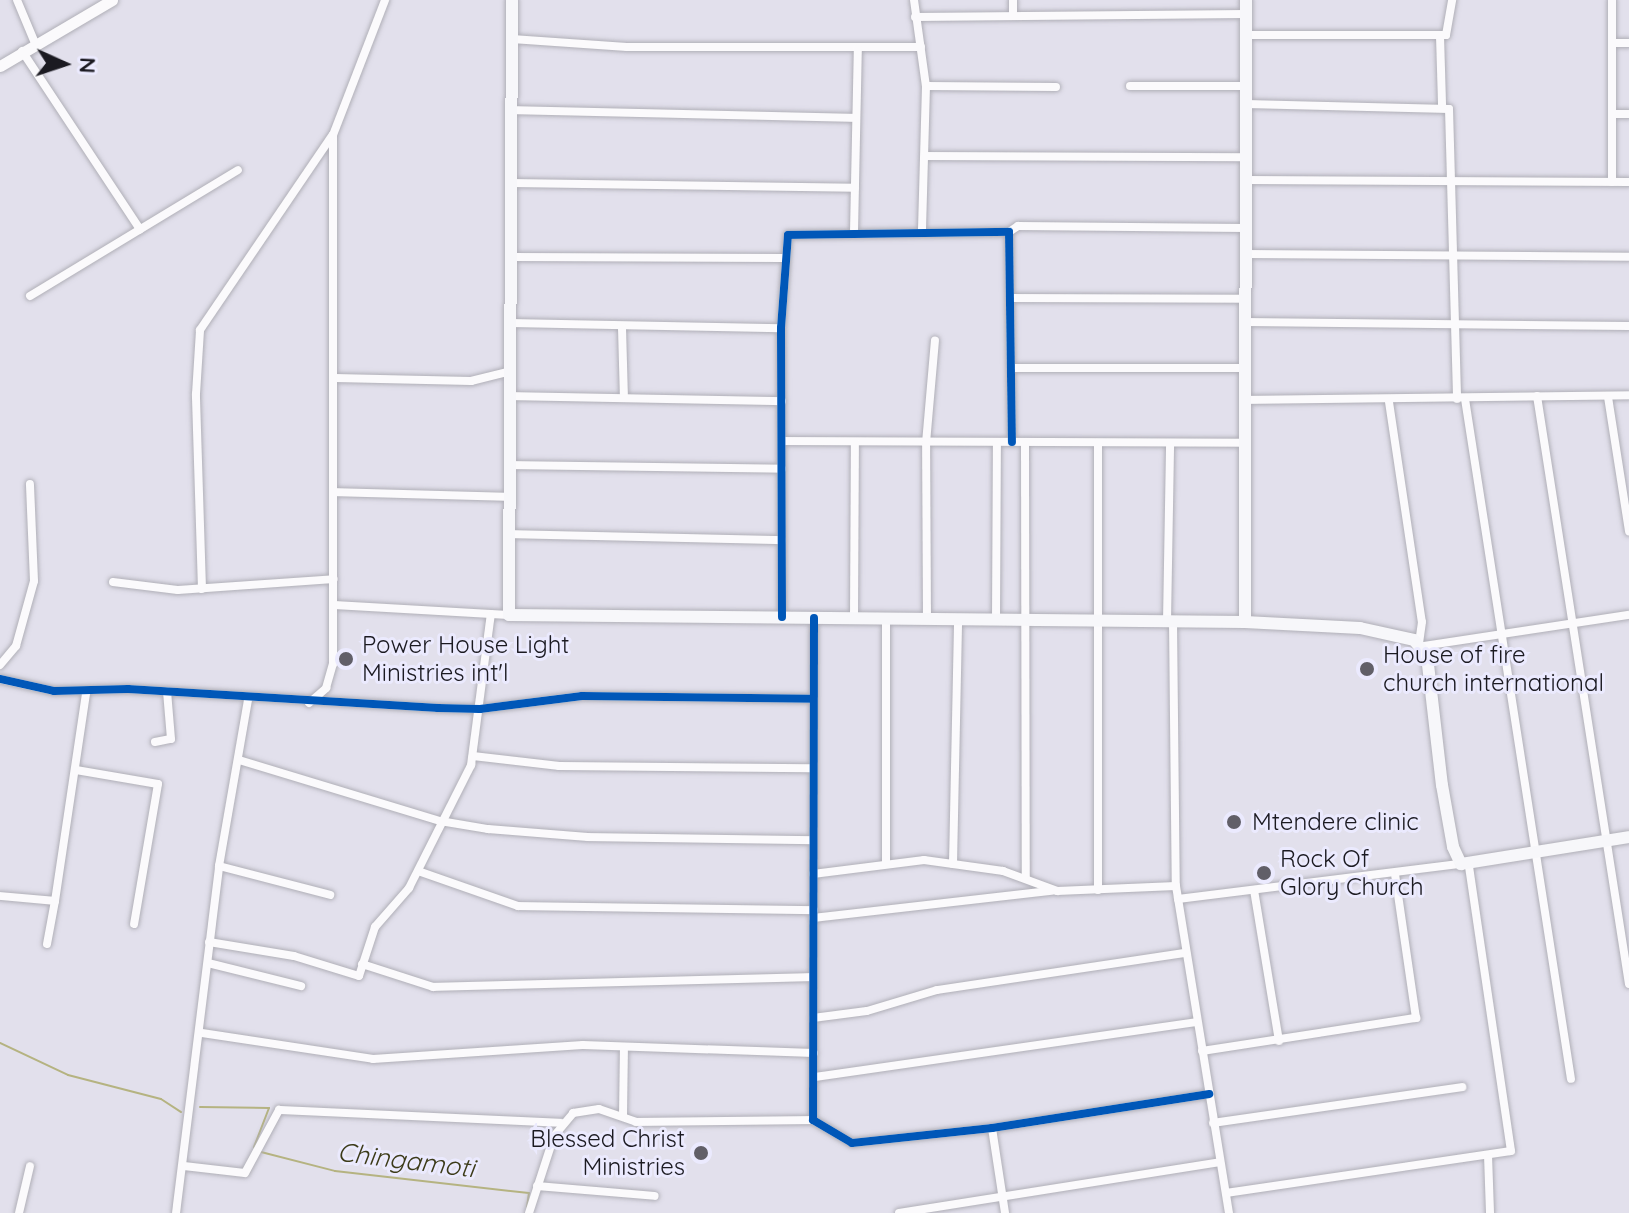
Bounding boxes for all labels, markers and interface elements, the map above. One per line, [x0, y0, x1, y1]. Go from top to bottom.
north arrow [24, 24, 104, 104]
text: N [74, 56, 102, 74]
place label: Power House Light Ministries int'l [362, 631, 569, 687]
place label: House of fire church international [1383, 641, 1604, 697]
marker: Power House Light Ministries int'l [337, 650, 355, 668]
marker: House of fire church international [1358, 660, 1376, 678]
place label: Mtendere clinic [1252, 808, 1419, 836]
marker: Mtendere clinic [1223, 811, 1245, 833]
place label: Rock Of Glory Church [1280, 845, 1424, 901]
marker: Rock Of Glory Church [1255, 864, 1273, 882]
place label: Blessed Christ Ministries [530, 1125, 685, 1181]
water label: Chingamoti [336, 1136, 476, 1184]
marker: Blessed Christ Ministries [692, 1144, 710, 1162]

